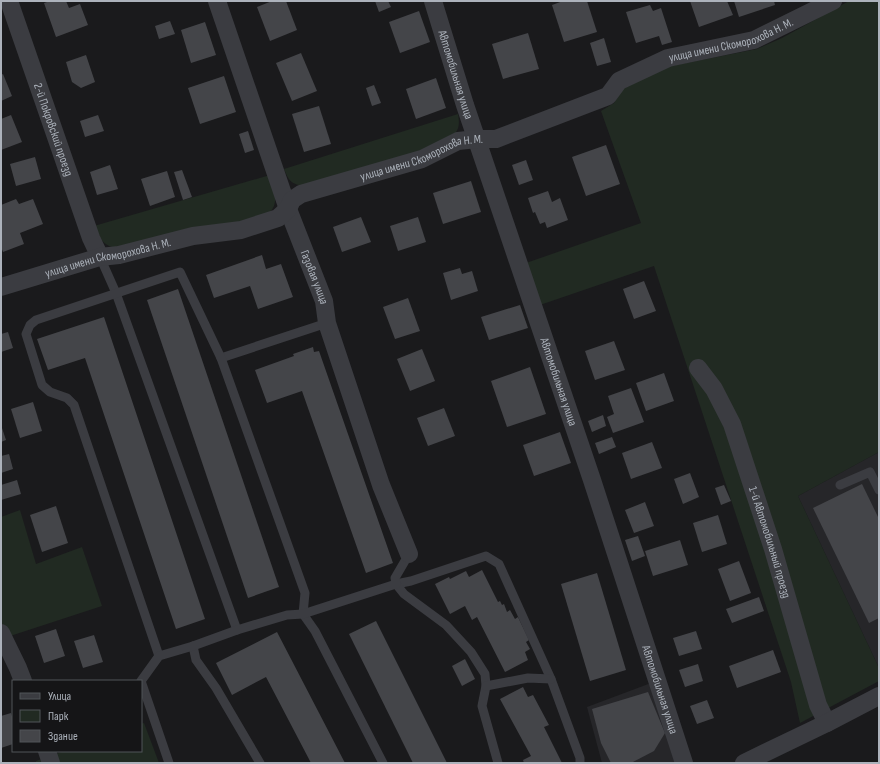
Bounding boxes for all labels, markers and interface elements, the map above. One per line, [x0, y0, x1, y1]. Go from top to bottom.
street label: улица имени Скоморохова Н. М. [667, 14, 795, 65]
street label: Автомобильная улица [435, 27, 477, 121]
street label: 2-й Покровский проезд [30, 81, 77, 178]
street label: улица имени Скоморохова Н. М. [358, 132, 483, 184]
street label: улица имени Скоморохова Н. М. [43, 234, 172, 281]
street label: Газовая улица [297, 248, 332, 305]
street label: Автомобильная улица [537, 335, 581, 428]
street label: 1-й Автомобильный проезд [745, 485, 794, 600]
street label: Автомобильная улица [638, 642, 682, 736]
legend [12, 680, 142, 752]
text: Улица [48, 689, 72, 704]
text: Парк [48, 709, 69, 724]
text: Здание [48, 729, 78, 744]

